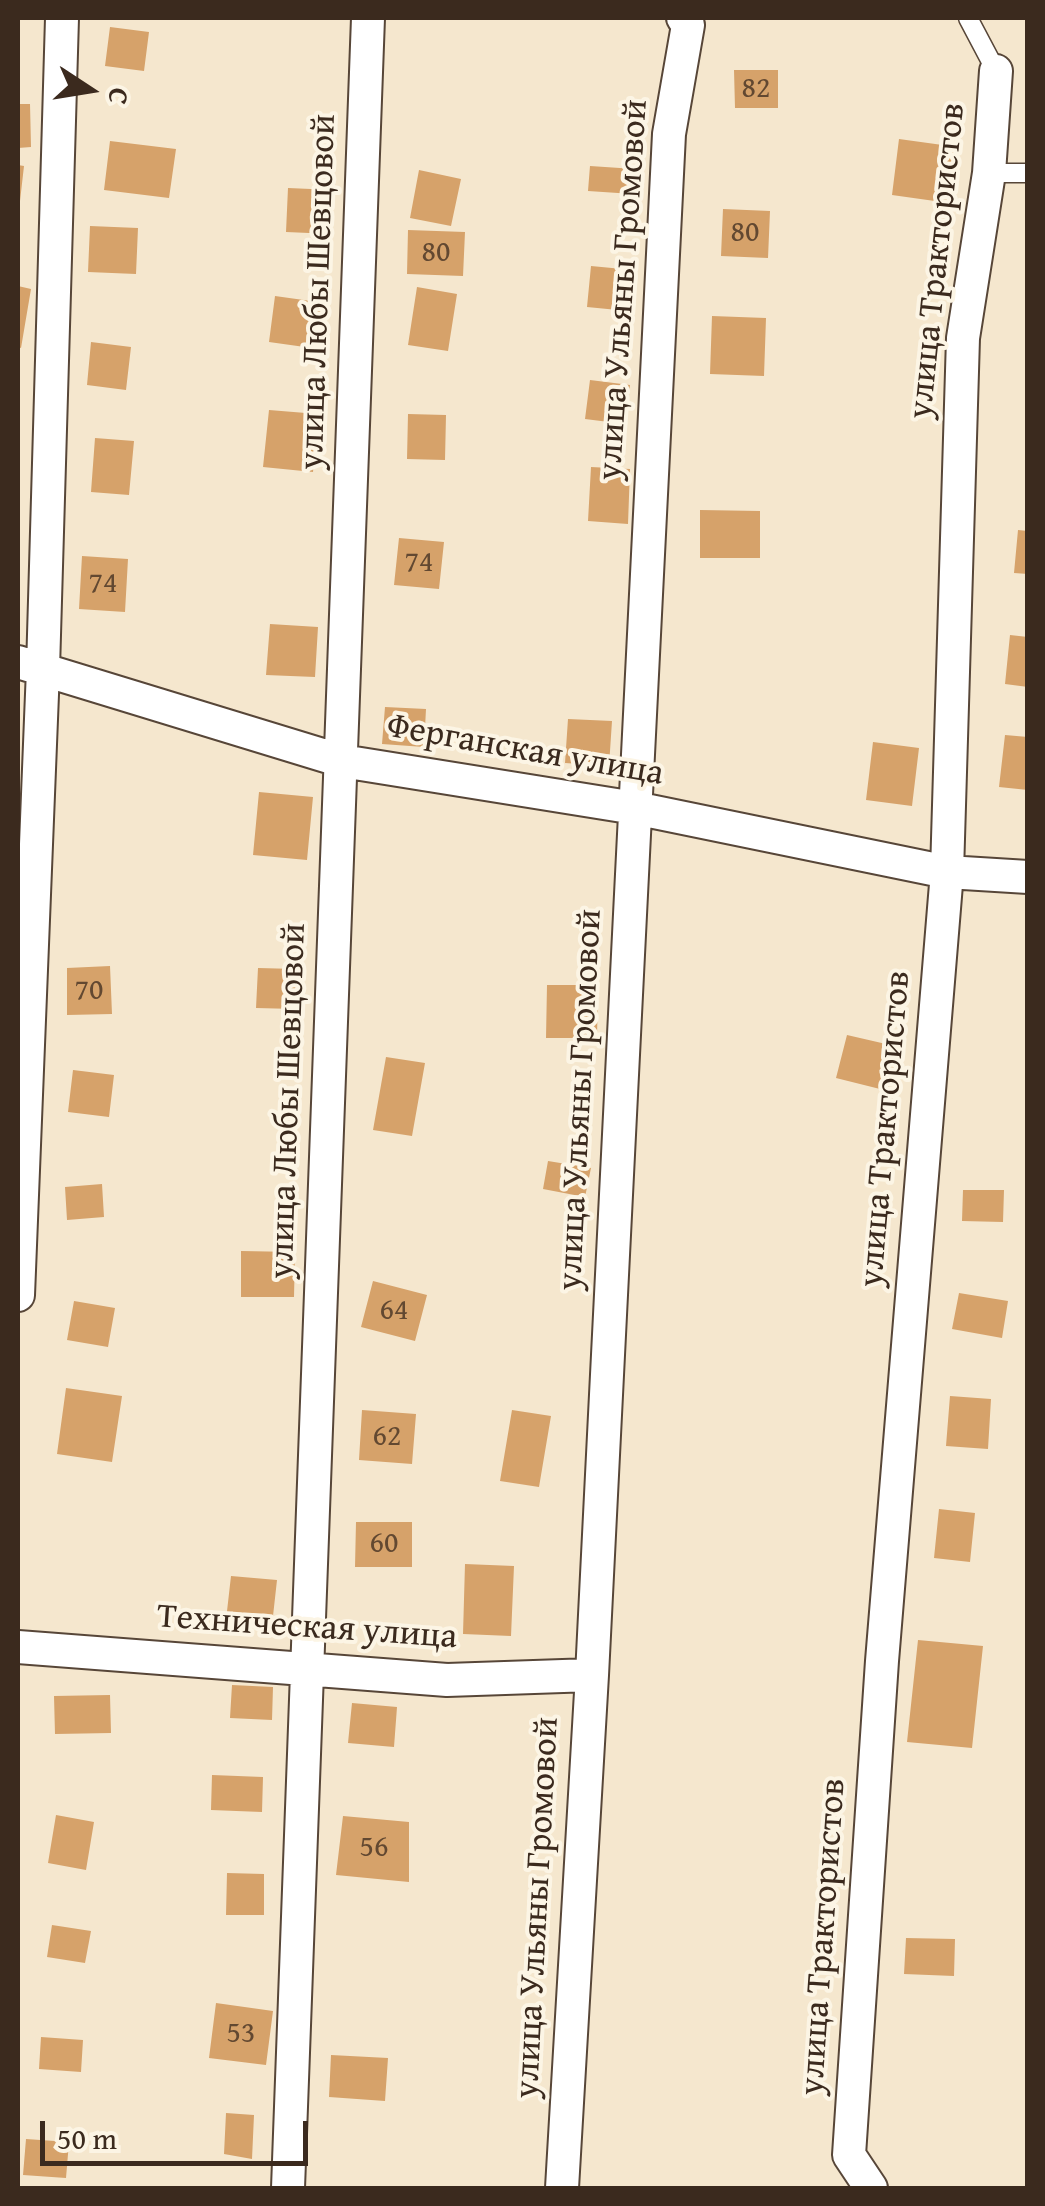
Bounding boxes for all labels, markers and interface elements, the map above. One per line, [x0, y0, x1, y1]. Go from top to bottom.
north arrow [40, 40, 140, 140]
house number: 82 [742, 71, 770, 107]
text: С [98, 84, 142, 108]
street label: улица Ульяны Громовой [590, 98, 658, 482]
street label: улица Трактористов [901, 101, 975, 421]
street label: улица Любы Шевцовой [292, 113, 346, 471]
house number: 80 [731, 215, 759, 251]
house number: 80 [422, 235, 450, 271]
house number: 74 [405, 545, 433, 581]
house number: 74 [89, 566, 117, 602]
street label: Ферганская улица [383, 706, 667, 796]
street label: улица Ульяны Громовой [550, 908, 612, 1292]
street label: улица Любы Шевцовой [262, 922, 316, 1280]
street label: улица Трактористов [851, 969, 921, 1289]
house number: 70 [75, 973, 103, 1009]
house number: 64 [380, 1293, 408, 1329]
house number: 62 [373, 1419, 401, 1455]
house number: 60 [370, 1526, 398, 1562]
street label: Техническая улица [156, 1597, 458, 1659]
street label: улица Ульяны Громовой [507, 1716, 569, 2100]
street label: улица Трактористов [792, 1777, 856, 2097]
house number: 56 [360, 1830, 388, 1866]
house number: 53 [227, 2016, 255, 2052]
scale bar [45, 2101, 312, 2163]
text: 50 m [57, 2116, 117, 2160]

